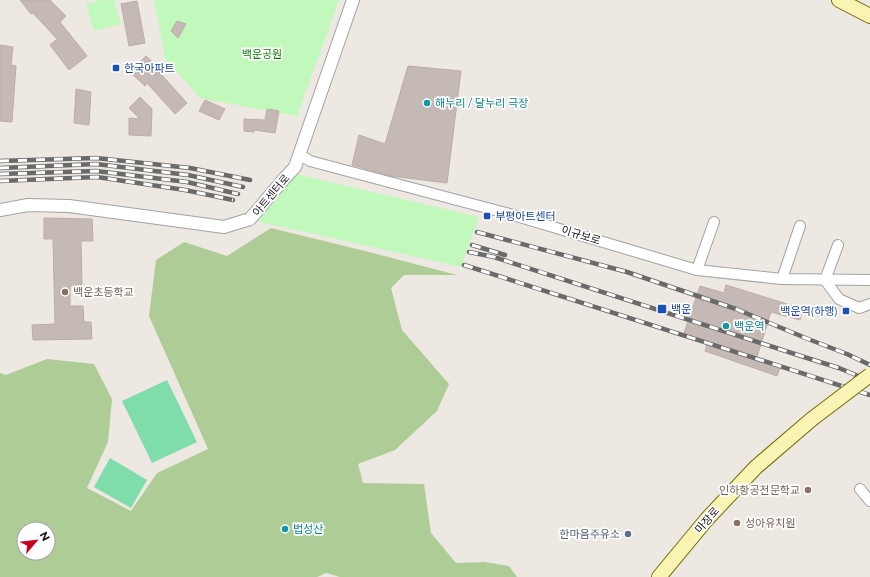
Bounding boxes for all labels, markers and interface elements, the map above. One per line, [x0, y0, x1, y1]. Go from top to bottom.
park label: 백운공원 [242, 47, 282, 61]
place label: 한국아파트 [124, 61, 175, 75]
marker: 한국아파트 [111, 63, 121, 73]
place label: 해누리 / 달누리 극장 [435, 96, 528, 110]
marker: 해누리 / 달누리 극장 [422, 98, 432, 108]
street label: 아트센터로 [249, 171, 293, 219]
place label: 부평아트센터 [495, 209, 556, 223]
marker: 부평아트센터 [482, 211, 492, 221]
street label: 이규보로 [560, 222, 602, 248]
place label: 백운초등학교 [73, 285, 134, 299]
marker: 백운초등학교 [60, 287, 70, 297]
place label: 백운 [671, 302, 691, 316]
marker: 백운 [656, 303, 668, 315]
place label: 백운역(하행) [780, 304, 838, 318]
marker: 백운역(하행) [841, 306, 851, 316]
place label: 백운역 [734, 319, 764, 333]
marker: 백운역 [721, 321, 731, 331]
place label: 인하항공전문학교 [719, 483, 800, 497]
marker: 인하항공전문학교 [803, 485, 813, 495]
street label: 마장로 [692, 504, 722, 536]
place label: 성아유치원 [745, 516, 796, 530]
marker: 성아유치원 [732, 518, 742, 528]
north arrow [16, 521, 56, 561]
place label: 법성산 [293, 522, 323, 536]
marker: 법성산 [280, 524, 290, 534]
place label: 한마음주유소 [559, 527, 620, 541]
text: N [37, 529, 53, 544]
marker: 한마음주유소 [623, 529, 633, 539]

